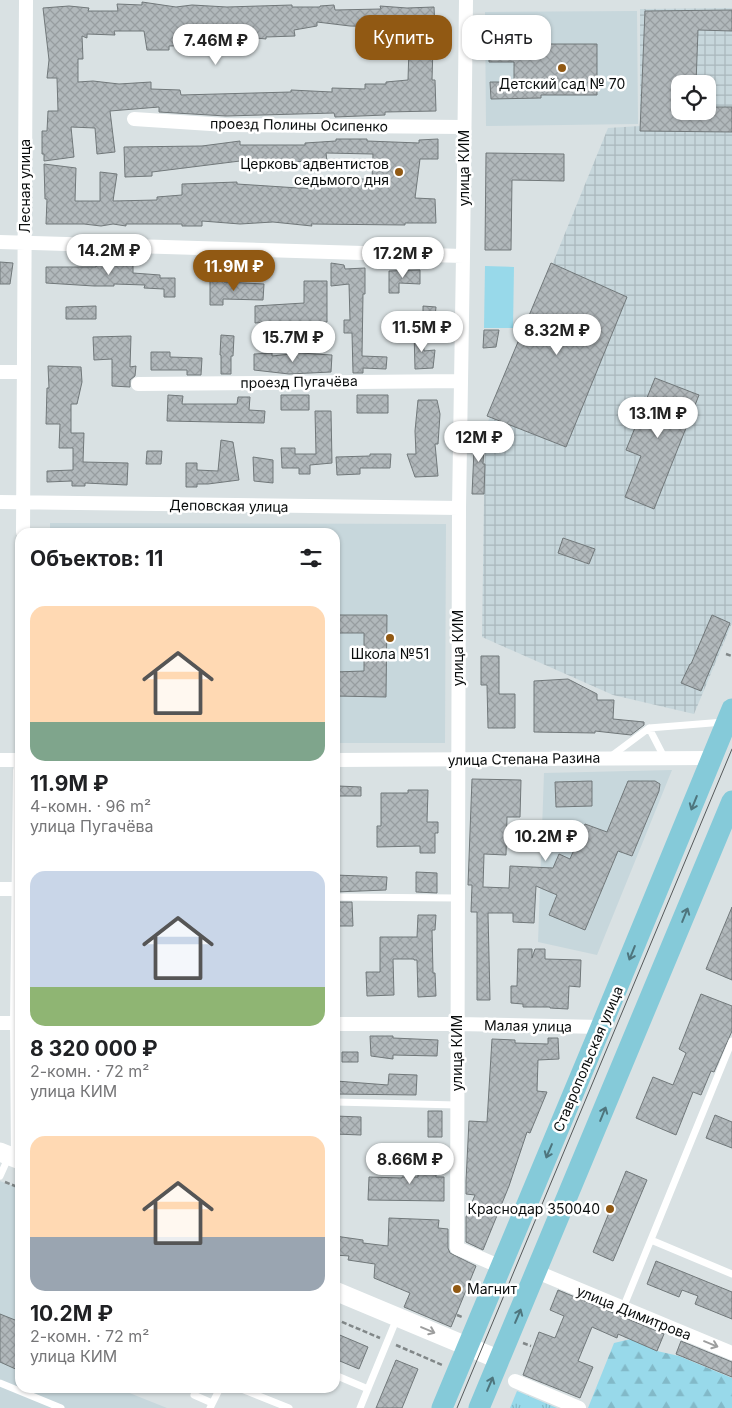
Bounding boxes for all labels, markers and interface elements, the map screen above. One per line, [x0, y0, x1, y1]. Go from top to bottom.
chip: Купить [355, 15, 452, 60]
chip: Снять [462, 15, 551, 60]
pin: 7.46M ₽ [170, 23, 262, 66]
text: 7.46M ₽ [184, 30, 248, 50]
marker: Детский сад № 70 [556, 62, 568, 74]
place label: Детский сад № 70 [499, 75, 625, 92]
map controls [671, 75, 716, 120]
button: locate [671, 75, 716, 120]
street label: проезд Полины Осипенко [210, 114, 388, 135]
street label: улица КИМ [455, 130, 472, 206]
street label: Лесная улица [16, 139, 33, 233]
place label: Церковь адвентистов седьмого дня [240, 155, 389, 188]
marker: Церковь адвентистов седьмого дня [393, 166, 405, 178]
pin: 14.2M ₽ [63, 234, 155, 276]
pin: 17.2M ₽ [357, 236, 449, 279]
text: 14.2M ₽ [77, 240, 141, 260]
text: 17.2M ₽ [373, 243, 433, 263]
pin: 11.9M ₽ [188, 250, 280, 292]
text: 11.9M ₽ [204, 256, 264, 276]
pin: 11.5M ₽ [376, 310, 468, 353]
pin: 8.32M ₽ [511, 314, 603, 356]
text: 11.5M ₽ [392, 317, 452, 337]
pin: 15.7M ₽ [247, 320, 339, 363]
text: 8.32M ₽ [524, 320, 590, 340]
text: 15.7M ₽ [262, 327, 324, 347]
street label: проезд Пугачёва [240, 372, 358, 391]
pin: 13.1M ₽ [612, 396, 704, 439]
text: 13.1M ₽ [629, 403, 687, 423]
pin: 12M ₽ [444, 420, 514, 463]
text: 12M ₽ [455, 427, 503, 447]
street label: Деповская улица [169, 496, 289, 515]
icon: filters [297, 544, 325, 572]
text: Объектов: 11 [30, 546, 163, 571]
street label: улица КИМ [449, 610, 466, 686]
marker: Школа №51 [384, 632, 396, 644]
icon: home [133, 638, 223, 728]
place label: Школа №51 [351, 645, 429, 662]
street label: улица Степана Разина [447, 749, 600, 768]
text: 11.9M ₽ [30, 771, 109, 796]
one-way arrow [689, 795, 698, 810]
text: 4-комн. · 96 m² [30, 796, 151, 816]
text: улица Пугачёва [30, 816, 153, 836]
pin: 10.2M ₽ [500, 820, 592, 862]
text: 10.2M ₽ [514, 826, 578, 846]
icon: home [133, 903, 223, 993]
one-way arrow [680, 908, 690, 923]
one-way arrow [627, 945, 636, 960]
street label: Ставропольская улица [549, 983, 626, 1134]
street label: улица КИМ [448, 1015, 465, 1091]
street label: Малая улица [484, 1016, 572, 1035]
text: 8 320 000 ₽ [30, 1036, 158, 1061]
text: 2-комн. · 72 m² [30, 1061, 149, 1081]
text: улица КИМ [30, 1081, 117, 1101]
one-way arrow [598, 1107, 608, 1122]
pin: 8.66M ₽ [364, 1142, 456, 1185]
one-way arrow [544, 1143, 553, 1158]
text: 8.66M ₽ [377, 1149, 443, 1169]
icon: home [133, 1168, 223, 1258]
place label: Краснодар 350040 [467, 1200, 600, 1217]
marker: Краснодар 350040 [604, 1203, 616, 1215]
place label: Магнит [467, 1280, 517, 1297]
street label: улица Димитрова [574, 1282, 694, 1343]
marker: Магнит [451, 1283, 463, 1295]
text: 10.2M ₽ [30, 1301, 113, 1326]
one-way arrow [514, 1309, 524, 1324]
text: 2-комн. · 72 m² [30, 1326, 149, 1346]
one-way arrow [420, 1326, 435, 1336]
one-way arrow [703, 1340, 718, 1350]
text: улица КИМ [30, 1346, 117, 1366]
one-way arrow [485, 1377, 495, 1392]

